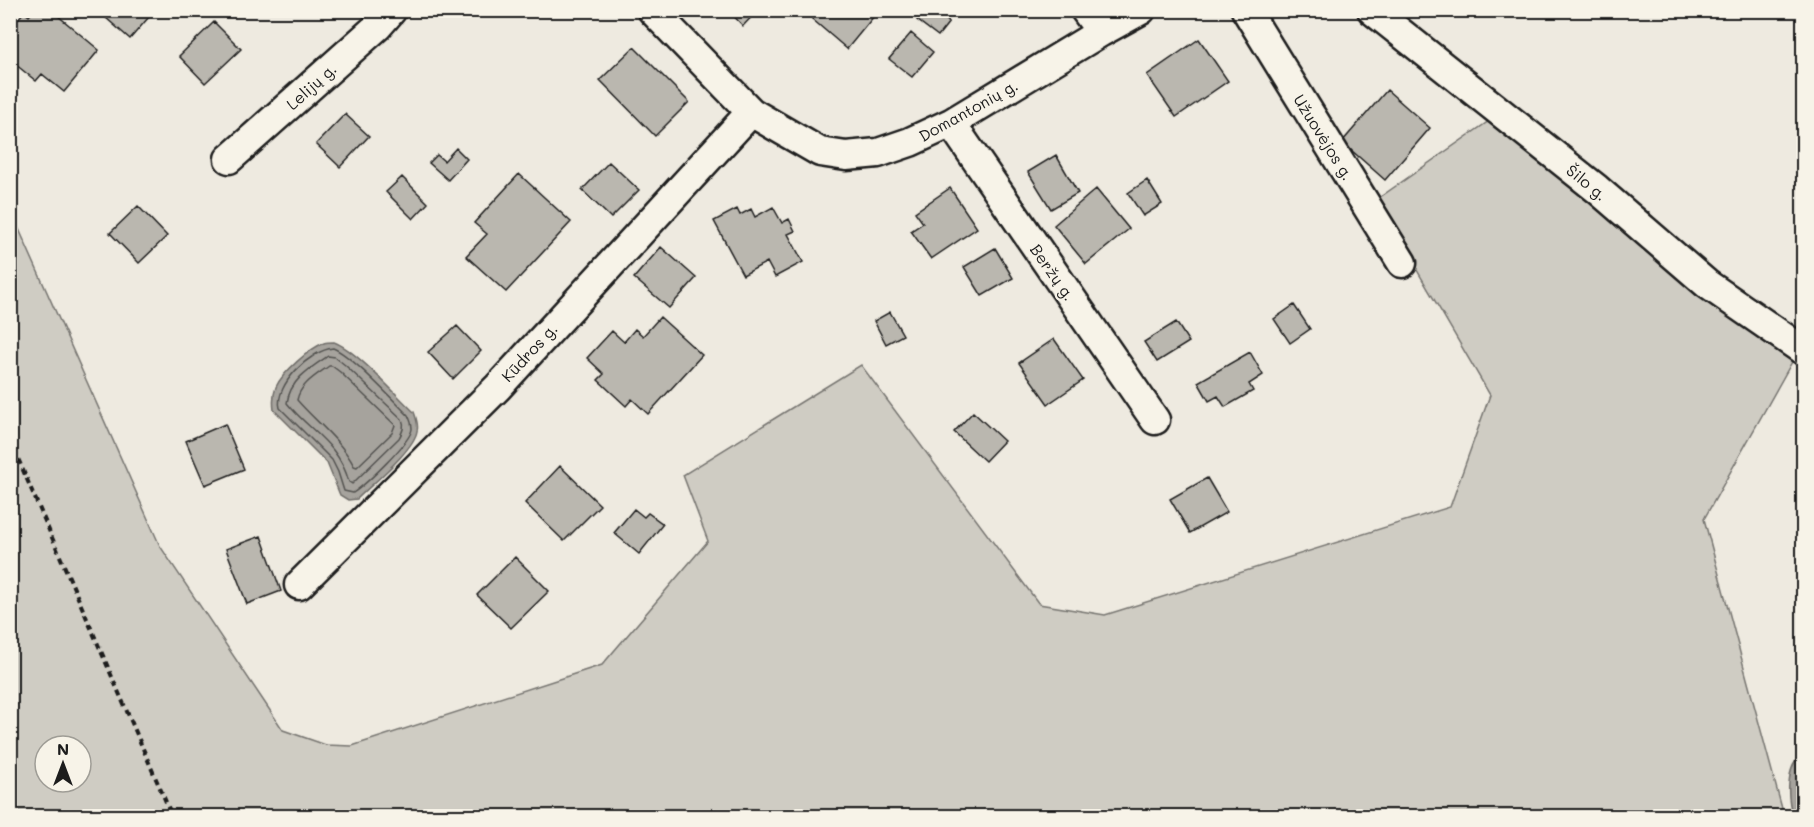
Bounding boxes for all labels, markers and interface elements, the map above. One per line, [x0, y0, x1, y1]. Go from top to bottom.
street label: Lelijų g. [281, 58, 341, 114]
street label: Domantonių g. [915, 74, 1021, 146]
street label: Užuovėjos g. [1289, 90, 1359, 184]
street label: Šilo g. [1562, 159, 1612, 205]
street label: Beržų g. [1026, 239, 1080, 305]
street label: Kūdros g. [496, 318, 562, 386]
north arrow [33, 734, 93, 794]
text: N [57, 738, 69, 759]

